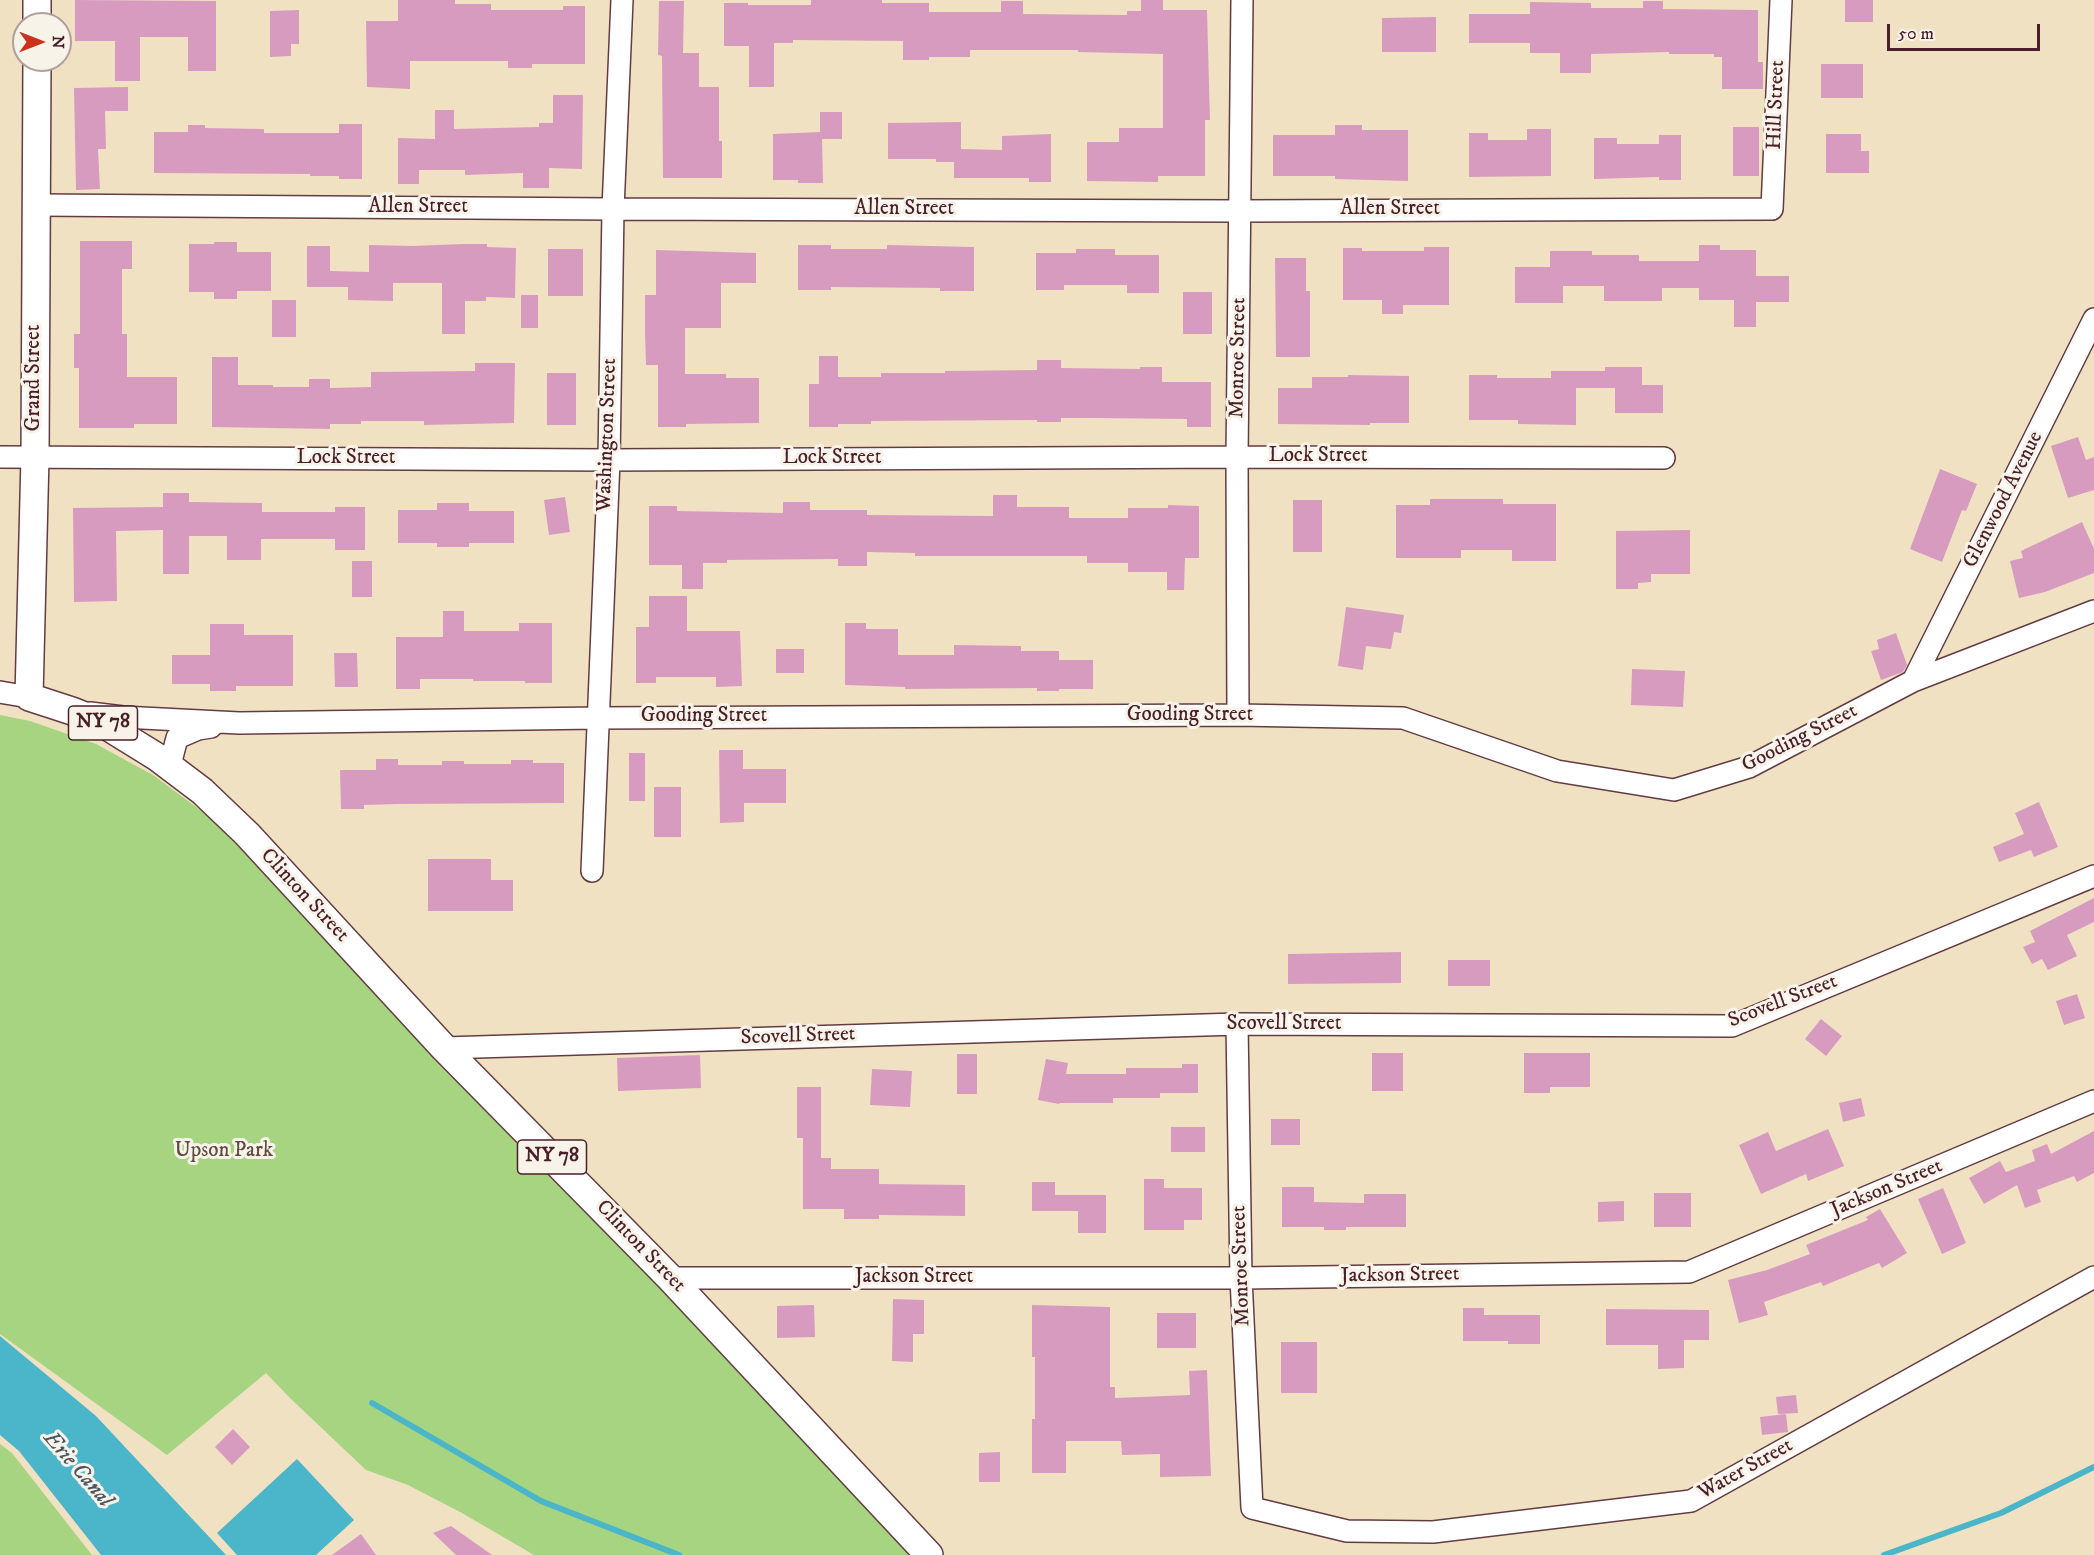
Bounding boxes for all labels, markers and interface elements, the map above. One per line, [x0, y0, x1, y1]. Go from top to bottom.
north arrow [12, 12, 72, 72]
scale bar [1890, 12, 2043, 50]
text: 50 m [1898, 23, 1934, 45]
text: N [48, 35, 68, 49]
street label: Hill Street [1763, 60, 1791, 150]
street label: Allen Street [368, 195, 468, 221]
street label: Allen Street [854, 197, 954, 223]
street label: Allen Street [1340, 197, 1440, 223]
street label: Monroe Street [1225, 297, 1253, 419]
street label: Grand Street [22, 325, 48, 431]
street label: Washington Street [593, 358, 623, 512]
street label: Glenwood Avenue [1959, 428, 2049, 572]
street label: Lock Street [1269, 444, 1367, 470]
street label: Lock Street [297, 446, 395, 472]
street label: Lock Street [783, 446, 881, 472]
street label: Gooding Street [1738, 699, 1862, 779]
street label: Gooding Street [1127, 703, 1253, 729]
street label: Gooding Street [641, 704, 767, 730]
road number: NY 78 [68, 706, 138, 740]
street label: Clinton Street [254, 844, 354, 948]
street label: Scovell Street [1725, 970, 1841, 1034]
street label: Scovell Street [1227, 1012, 1341, 1038]
street label: Scovell Street [740, 1022, 856, 1052]
park label: Upson Park [175, 1139, 273, 1165]
road number: NY 78 [518, 1140, 586, 1174]
street label: Jackson Street [1827, 1154, 1947, 1224]
street label: Clinton Street [590, 1196, 690, 1298]
street label: Monroe Street [1227, 1205, 1257, 1327]
street label: Jackson Street [1340, 1262, 1460, 1290]
street label: Jackson Street [855, 1265, 973, 1291]
water label: Erie Canal [37, 1427, 117, 1513]
street label: Water Street [1694, 1434, 1798, 1506]

